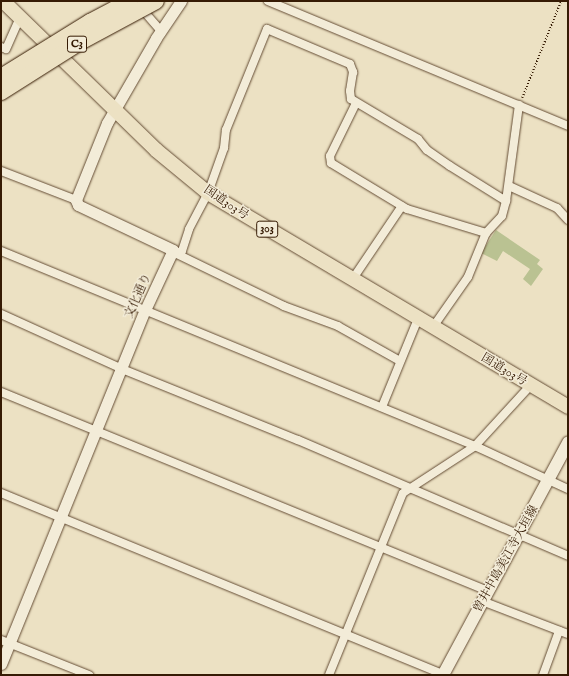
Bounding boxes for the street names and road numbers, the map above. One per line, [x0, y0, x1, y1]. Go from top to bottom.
road number: C3 [67, 35, 87, 53]
street label: 国道303号 [201, 183, 251, 223]
road number: 303 [256, 220, 278, 238]
street label: 文化通り [122, 271, 154, 321]
street label: 国道303号 [478, 351, 530, 389]
street label: 曽井中島美江寺大垣線 [471, 503, 541, 615]

